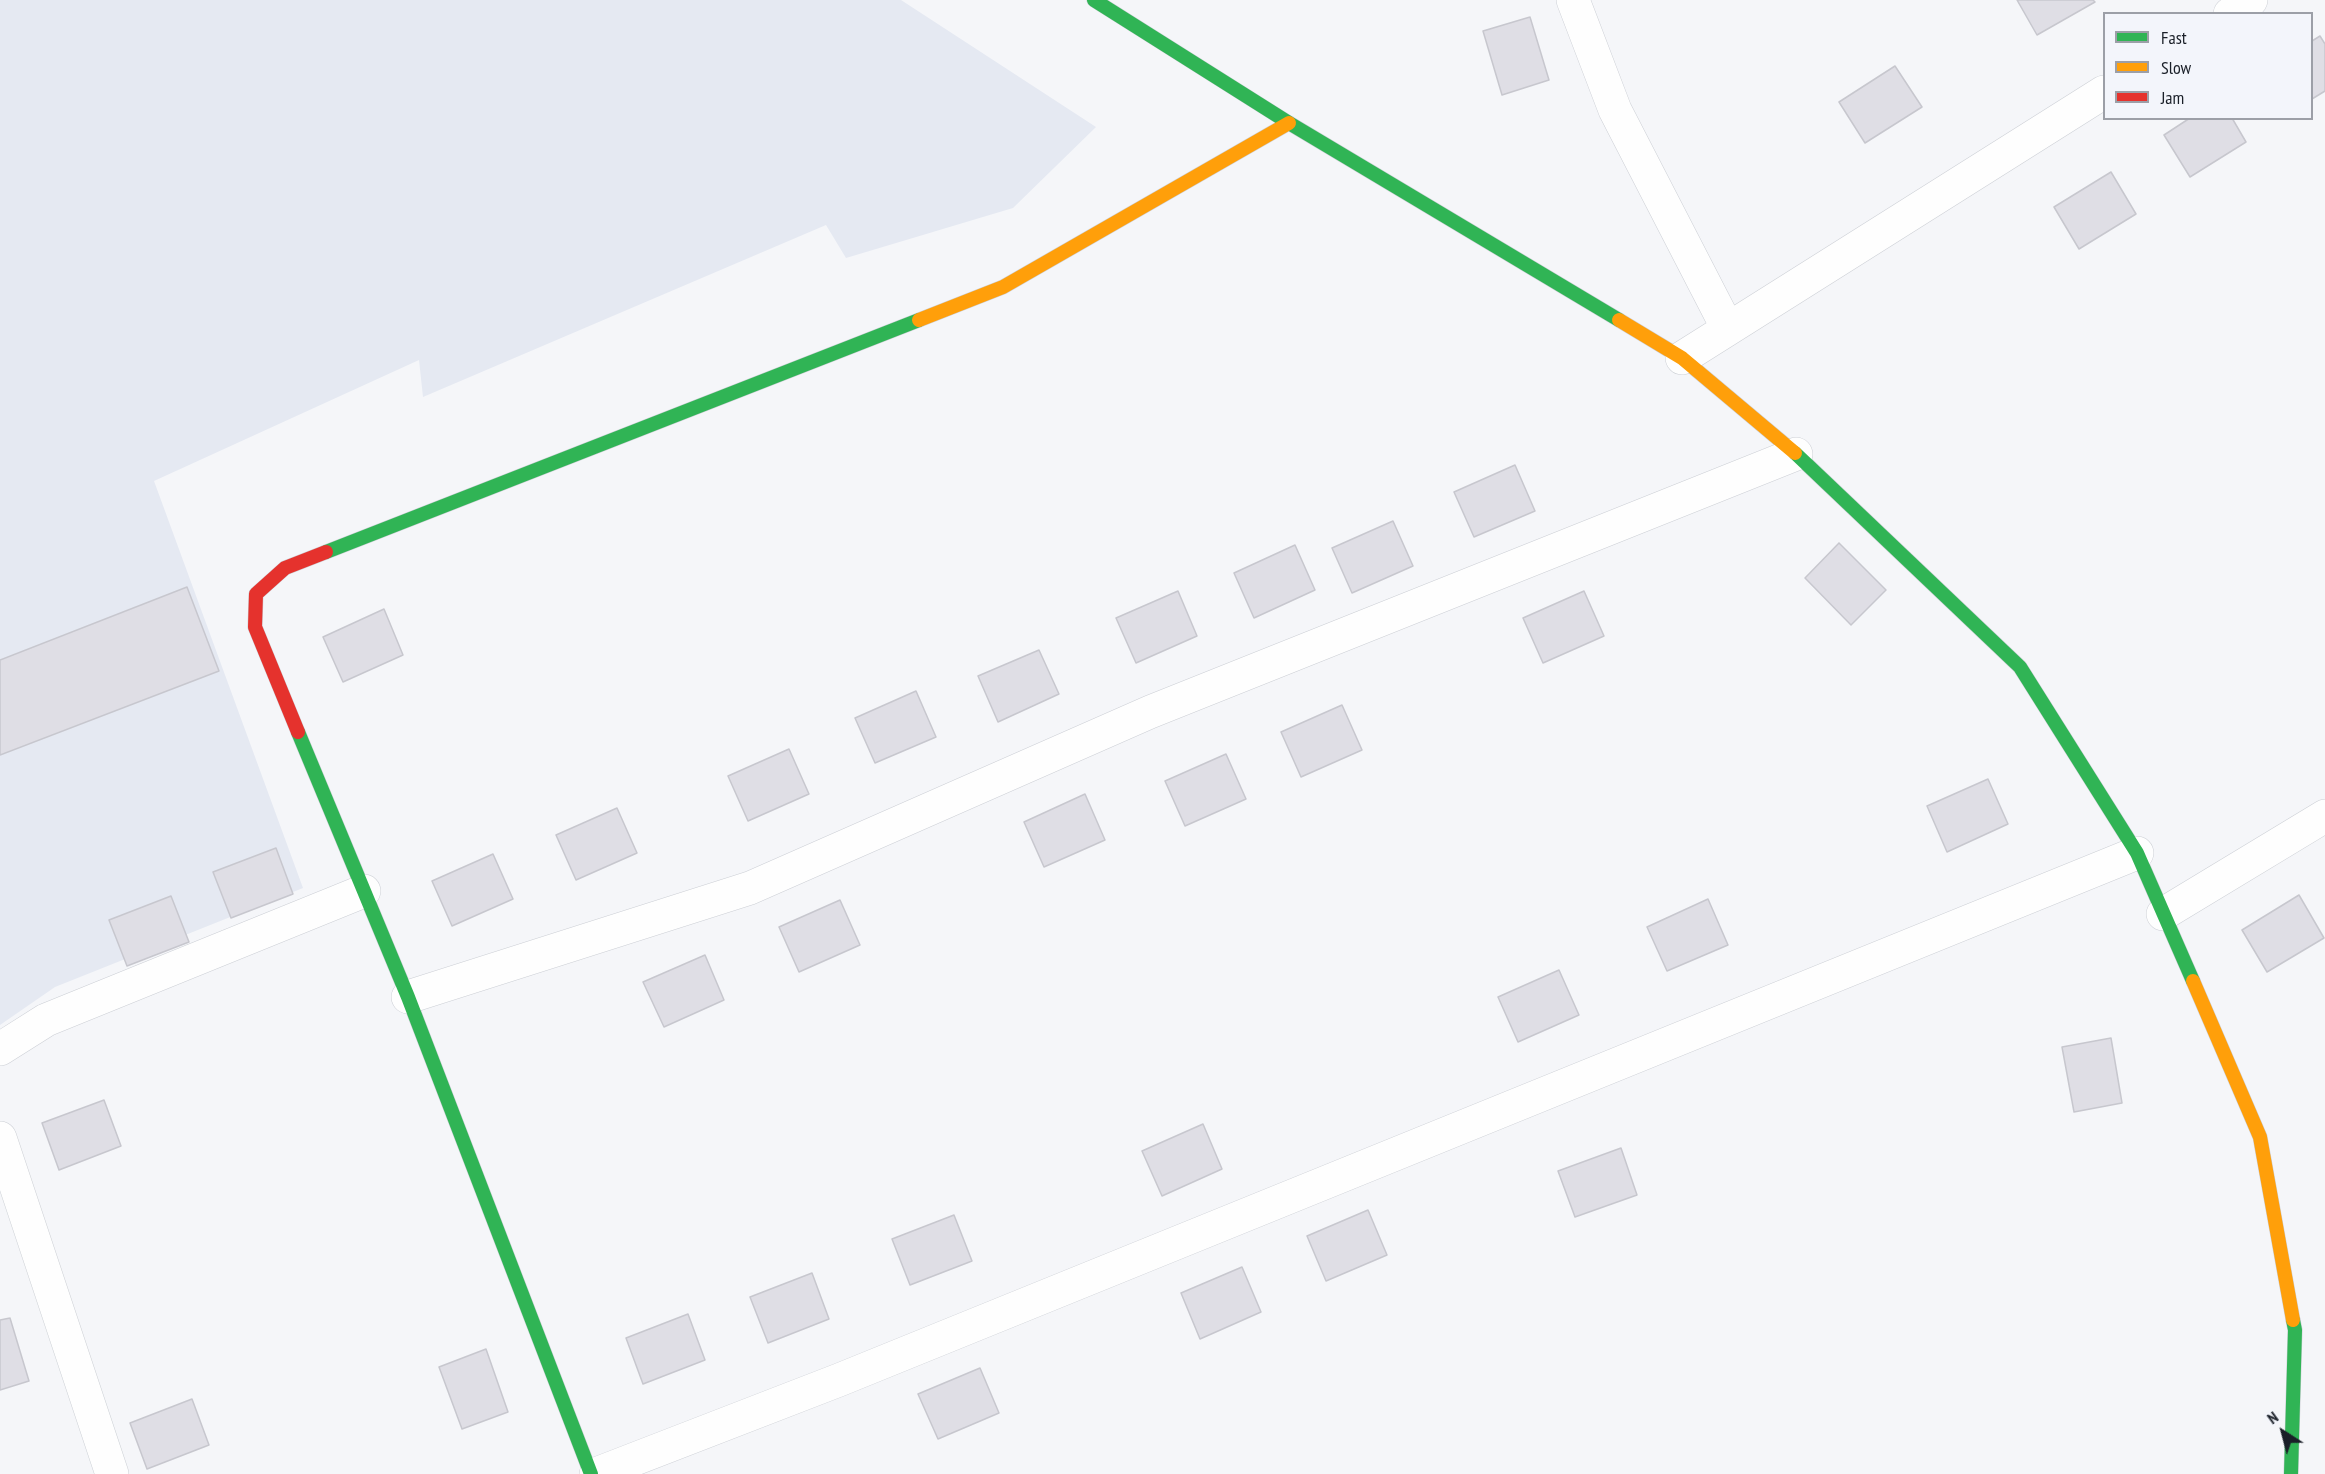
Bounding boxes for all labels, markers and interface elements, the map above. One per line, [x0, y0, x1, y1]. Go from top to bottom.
legend [2103, 12, 2313, 120]
text: Fast [2161, 26, 2187, 49]
text: Slow [2161, 56, 2191, 79]
text: Jam [2161, 86, 2184, 109]
north arrow [2253, 1402, 2313, 1462]
text: N [2263, 1407, 2282, 1428]

